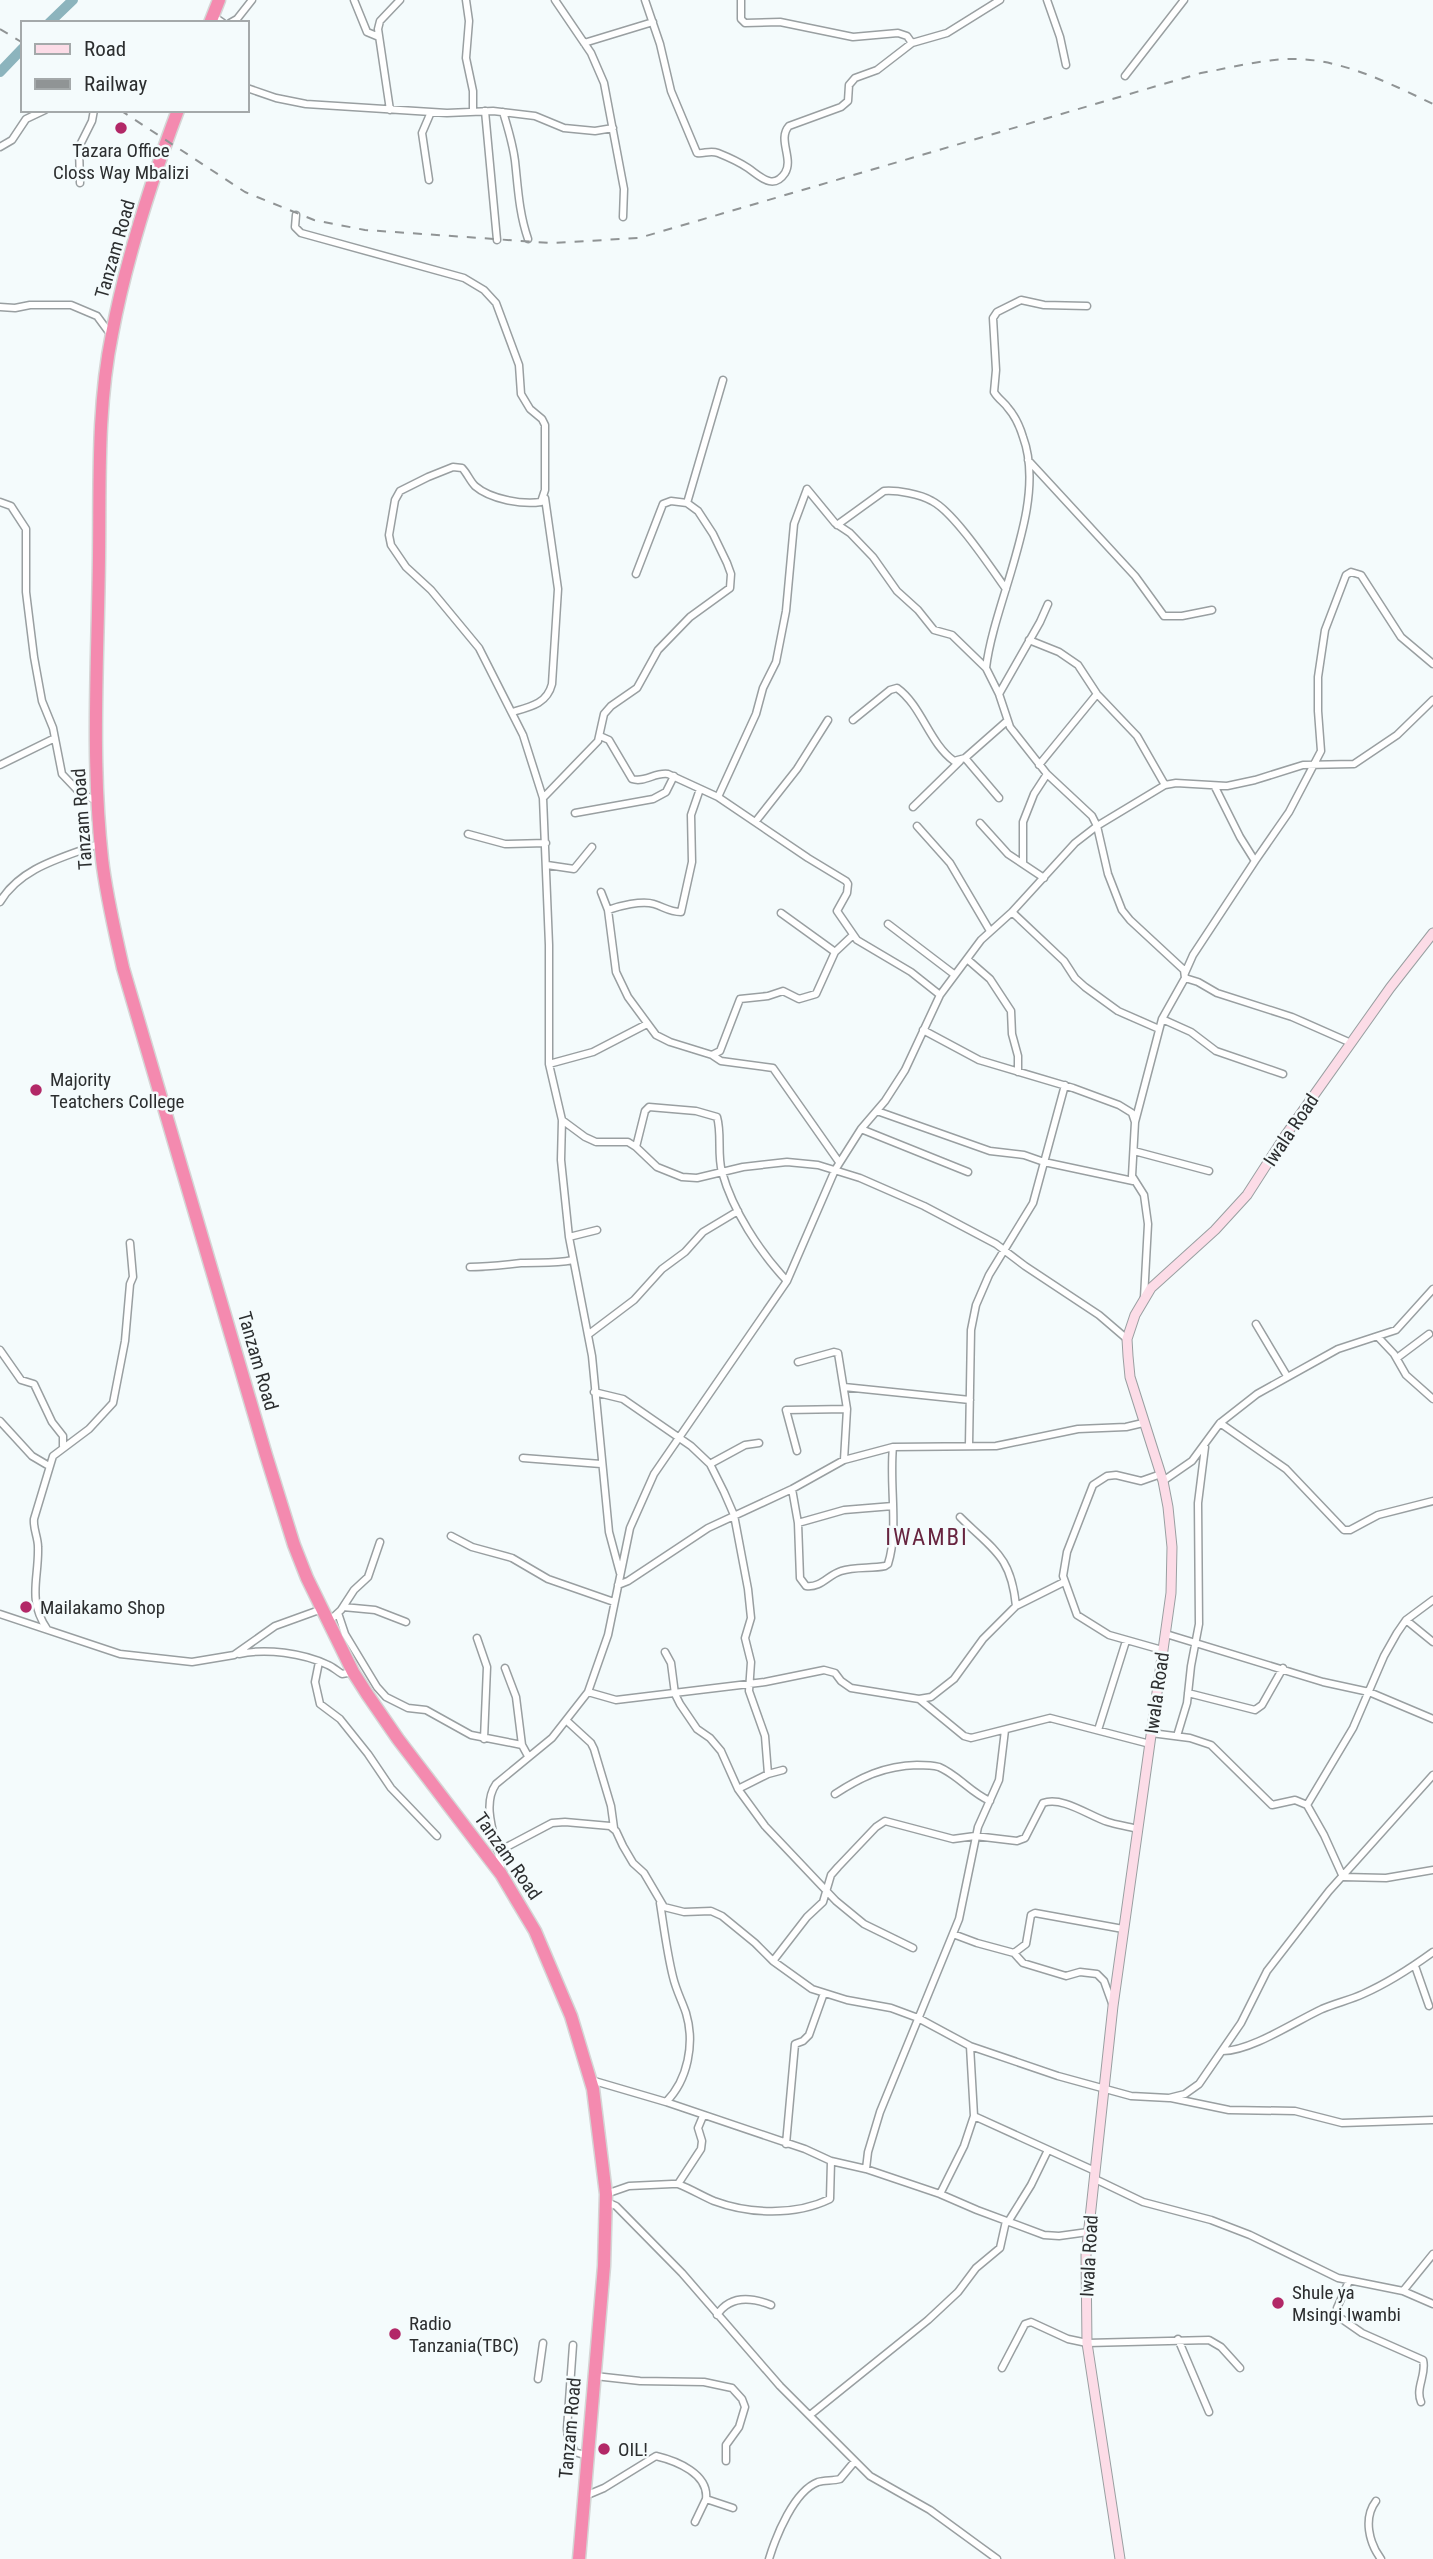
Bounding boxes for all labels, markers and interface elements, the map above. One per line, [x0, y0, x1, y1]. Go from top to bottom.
legend [21, 21, 248, 112]
text: Road [84, 37, 126, 61]
text: Railway [84, 72, 147, 96]
marker: Tazara Office Closs Way Mbalizi [113, 120, 129, 136]
place label: Tazara Office Closs Way Mbalizi [53, 139, 189, 184]
street label: Tanzam Road [90, 197, 140, 301]
street label: Tanzam Road [67, 768, 97, 870]
place label: Majority Teatchers College [50, 1068, 185, 1113]
marker: Majority Teatchers College [28, 1082, 44, 1098]
street label: Iwala Road [1258, 1090, 1324, 1170]
street label: Tanzam Road [233, 1309, 283, 1413]
district label: IWAMBI [885, 1524, 969, 1551]
place label: Mailakamo Shop [40, 1596, 165, 1619]
marker: Mailakamo Shop [18, 1599, 34, 1615]
street label: Iwala Road [1140, 1651, 1174, 1735]
street label: Tanzam Road [469, 1808, 547, 1904]
street label: Iwala Road [1075, 2214, 1103, 2298]
place label: Shule ya Msingi Iwambi [1292, 2281, 1401, 2326]
marker: Shule ya Msingi Iwambi [1270, 2295, 1286, 2311]
place label: Radio Tanzania(TBC) [409, 2312, 519, 2357]
marker: Radio Tanzania(TBC) [387, 2326, 403, 2342]
street label: Tanzam Road [554, 2376, 586, 2480]
place label: OIL! [618, 2438, 648, 2461]
marker: OIL! [596, 2441, 612, 2457]

